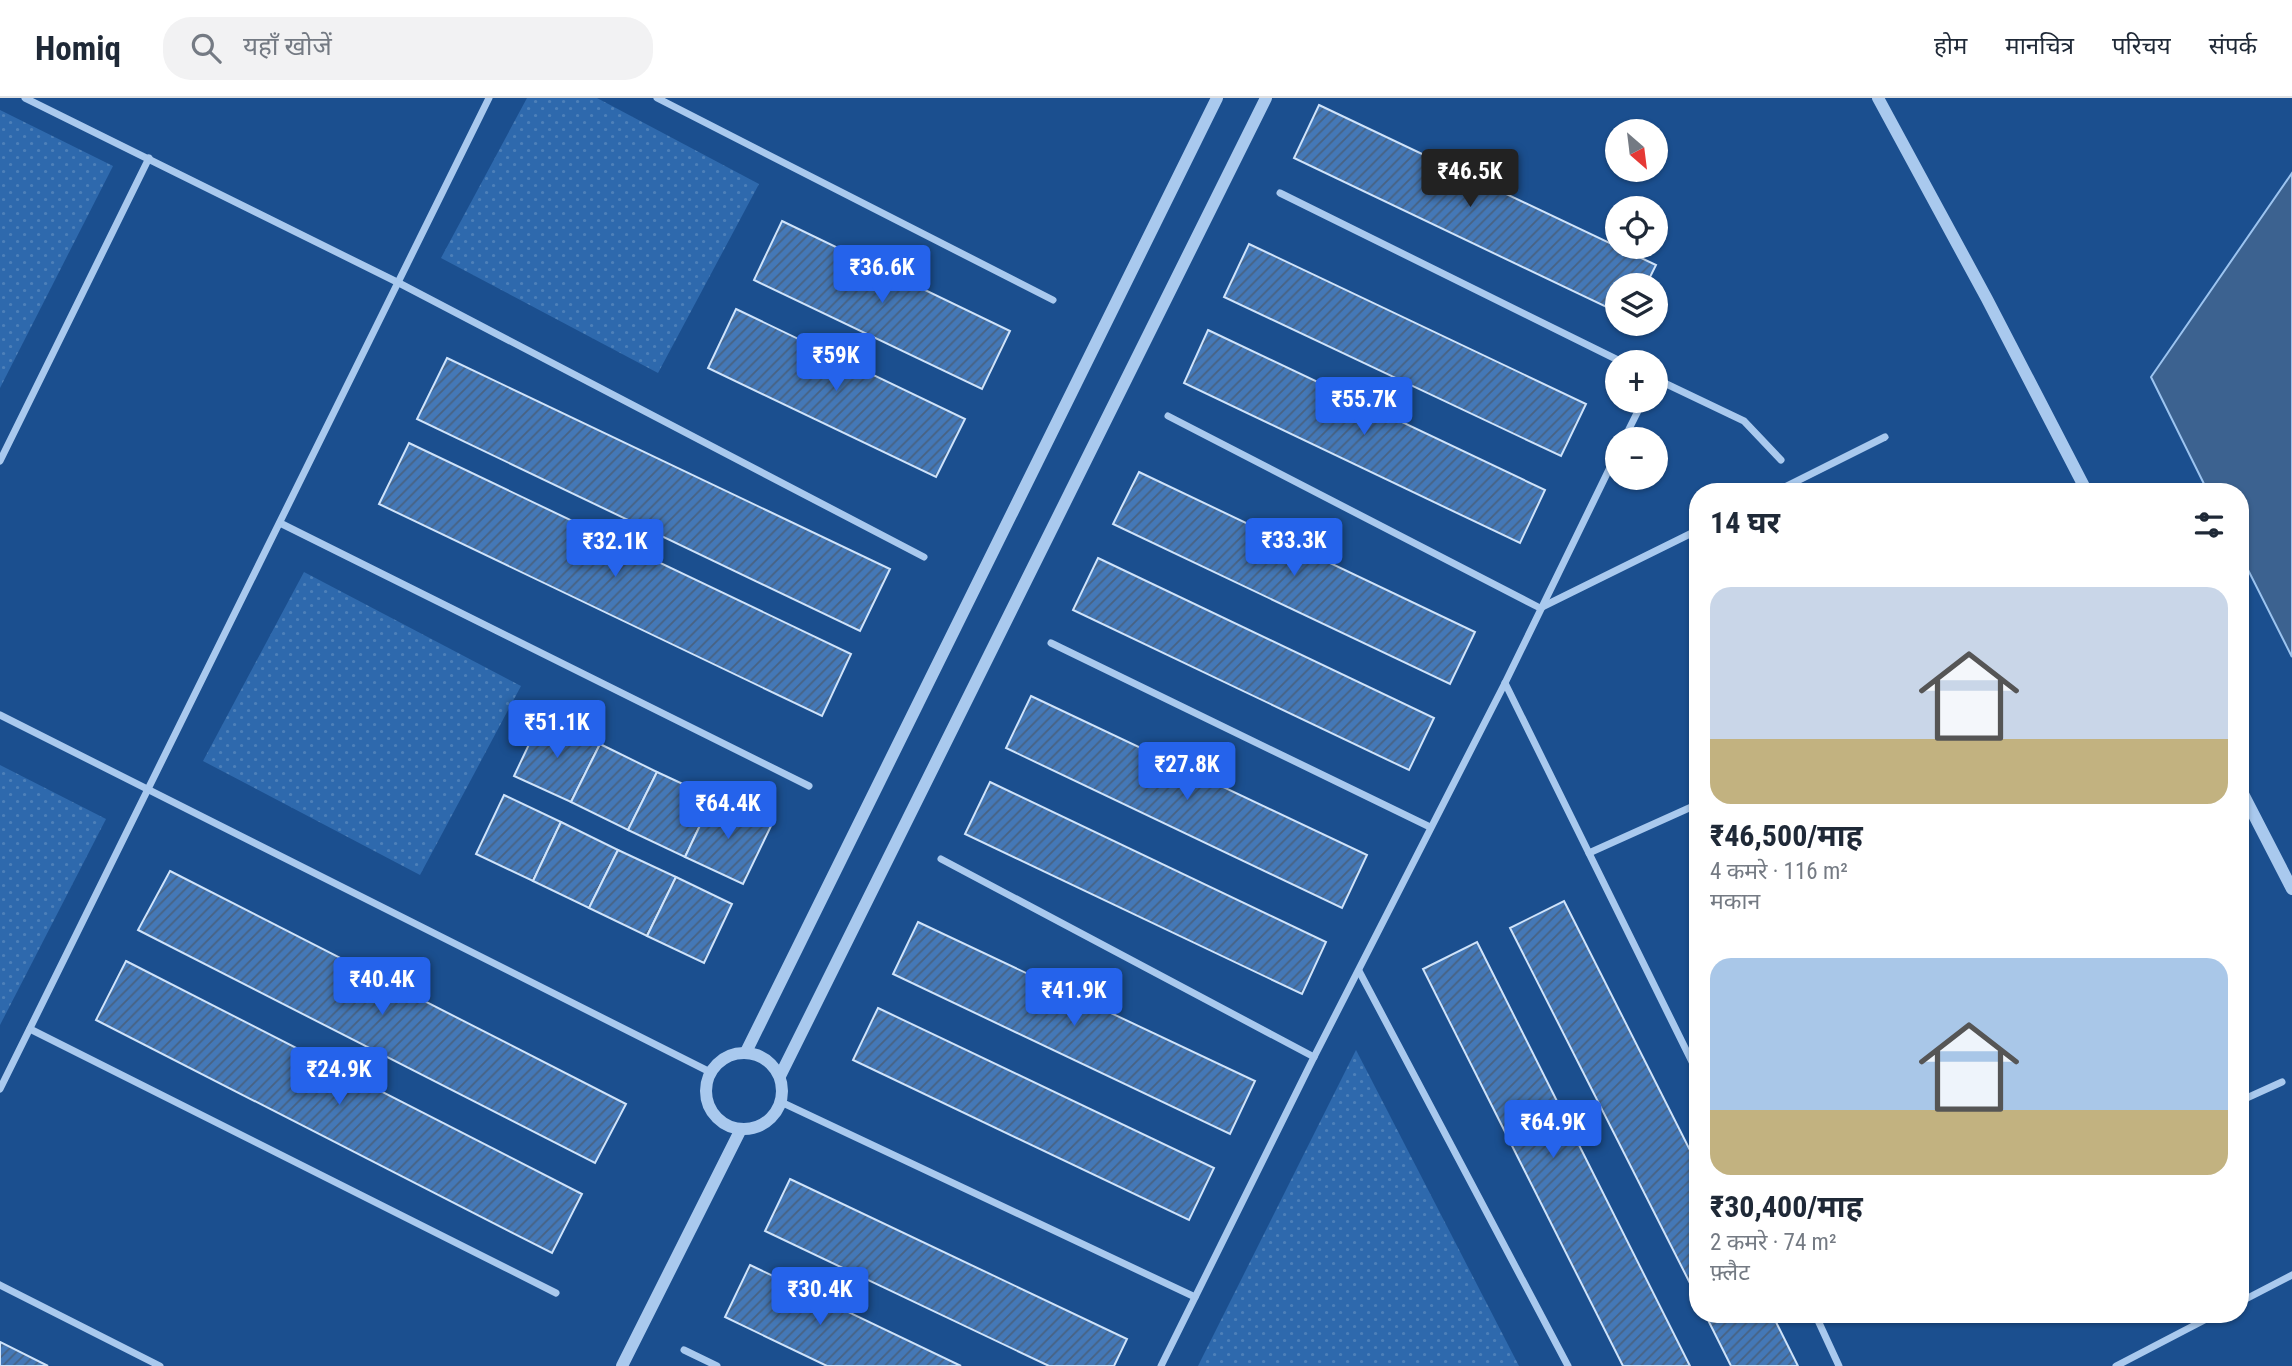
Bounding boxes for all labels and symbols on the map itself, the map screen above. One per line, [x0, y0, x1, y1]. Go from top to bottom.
north arrow [1605, 119, 1668, 182]
pin: ₹46.5K [1413, 150, 1527, 209]
pin: ₹36.6K [825, 246, 939, 305]
pin: ₹59K [795, 334, 877, 393]
pin: ₹55.7K [1307, 378, 1421, 437]
pin: ₹33.3K [1237, 518, 1351, 578]
pin: ₹32.1K [558, 519, 672, 579]
pin: ₹51.1K [500, 700, 614, 760]
pin: ₹27.8K [1130, 742, 1244, 802]
pin: ₹64.4K [671, 782, 785, 841]
pin: ₹40.4K [325, 958, 439, 1017]
pin: ₹41.9K [1017, 968, 1131, 1028]
pin: ₹24.9K [282, 1048, 396, 1107]
pin: ₹64.9K [1496, 1100, 1610, 1160]
pin: ₹30.4K [763, 1268, 877, 1327]

